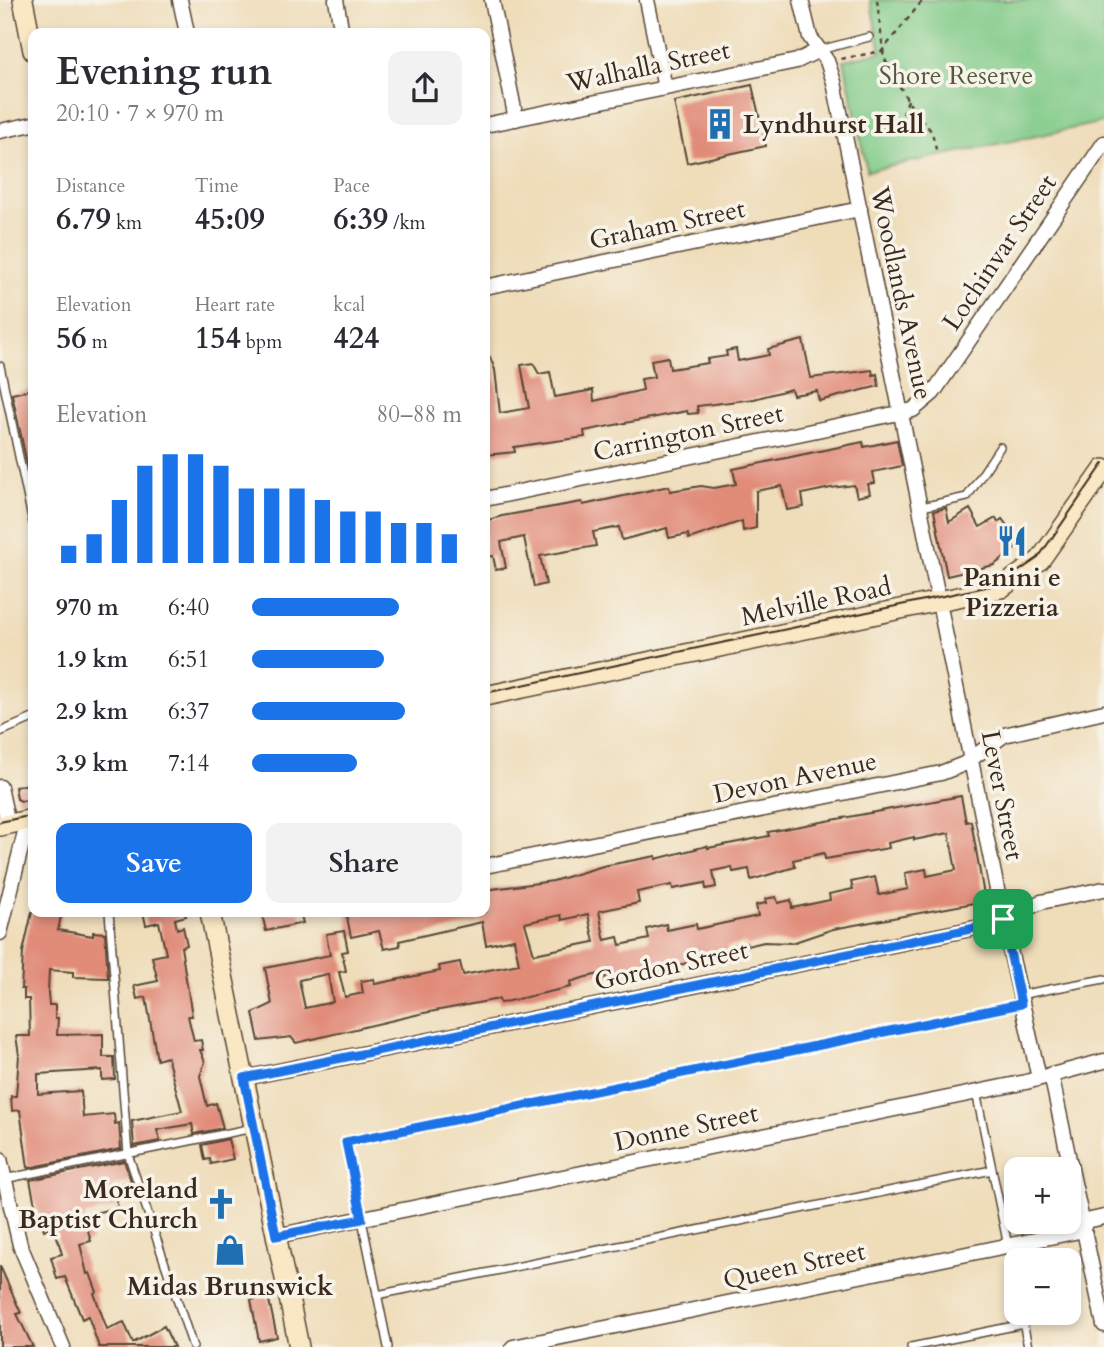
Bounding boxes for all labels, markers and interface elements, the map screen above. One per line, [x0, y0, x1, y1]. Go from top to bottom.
street label: Walhalla Street [562, 32, 733, 101]
text: Evening run [56, 46, 272, 98]
button: share [388, 51, 462, 125]
park label: Shore Reserve [879, 58, 1033, 93]
text: 20:10 · 7 × 970 m [56, 98, 224, 129]
building icon: Lyndhurst Hall [703, 107, 737, 141]
place label: Lyndhurst Hall [743, 107, 925, 142]
street label: Lochinvar Street [934, 167, 1065, 337]
text: Distance [56, 173, 125, 199]
text: Time [195, 173, 239, 199]
text: Pace [333, 173, 370, 199]
street label: Woodlands Avenue [862, 182, 941, 403]
street label: Graham Street [586, 191, 748, 258]
text: 6.79 [56, 199, 111, 240]
text: 45:09 [195, 199, 265, 240]
text: 6:39 [333, 199, 388, 240]
text: km [111, 210, 142, 236]
text: /km [388, 210, 426, 236]
text: Elevation [56, 292, 131, 318]
text: Heart rate [195, 292, 275, 318]
text: kcal [333, 292, 365, 318]
text: 56 [56, 318, 87, 359]
text: 154 [195, 318, 241, 359]
text: 424 [333, 318, 379, 359]
text: m [87, 329, 108, 355]
text: bpm [241, 329, 282, 355]
street label: Carrington Street [590, 395, 786, 470]
text: Elevation [56, 399, 147, 430]
text: 80–88 m [377, 399, 462, 430]
restaurant icon: Panini e Pizzeria [995, 524, 1029, 558]
place label: Panini e Pizzeria [963, 560, 1061, 625]
street label: Melville Road [738, 568, 894, 634]
text: 970 m [56, 592, 119, 623]
text: 6:40 [168, 592, 209, 623]
text: 1.9 km [56, 644, 128, 675]
text: 6:51 [168, 644, 209, 675]
text: 2.9 km [56, 696, 128, 727]
text: 6:37 [168, 696, 209, 727]
street label: Lever Street [973, 727, 1032, 863]
street label: Devon Avenue [710, 743, 880, 812]
text: 3.9 km [56, 748, 128, 779]
text: 7:14 [168, 748, 209, 779]
button: Save [56, 823, 252, 903]
button: Share [266, 823, 462, 903]
pin [973, 889, 1033, 949]
icon: arrive [984, 900, 1022, 938]
street label: Gordon Street [591, 932, 751, 999]
street label: Donne Street [611, 1095, 761, 1160]
map controls [1004, 1157, 1081, 1325]
button: + [1004, 1157, 1081, 1234]
place label: Moreland Baptist Church [18, 1172, 198, 1237]
church icon: Moreland Baptist Church [204, 1187, 238, 1221]
shop icon: Midas Brunswick [213, 1233, 247, 1267]
street label: Queen Street [720, 1233, 868, 1298]
button: − [1004, 1248, 1081, 1325]
place label: Midas Brunswick [127, 1269, 334, 1304]

